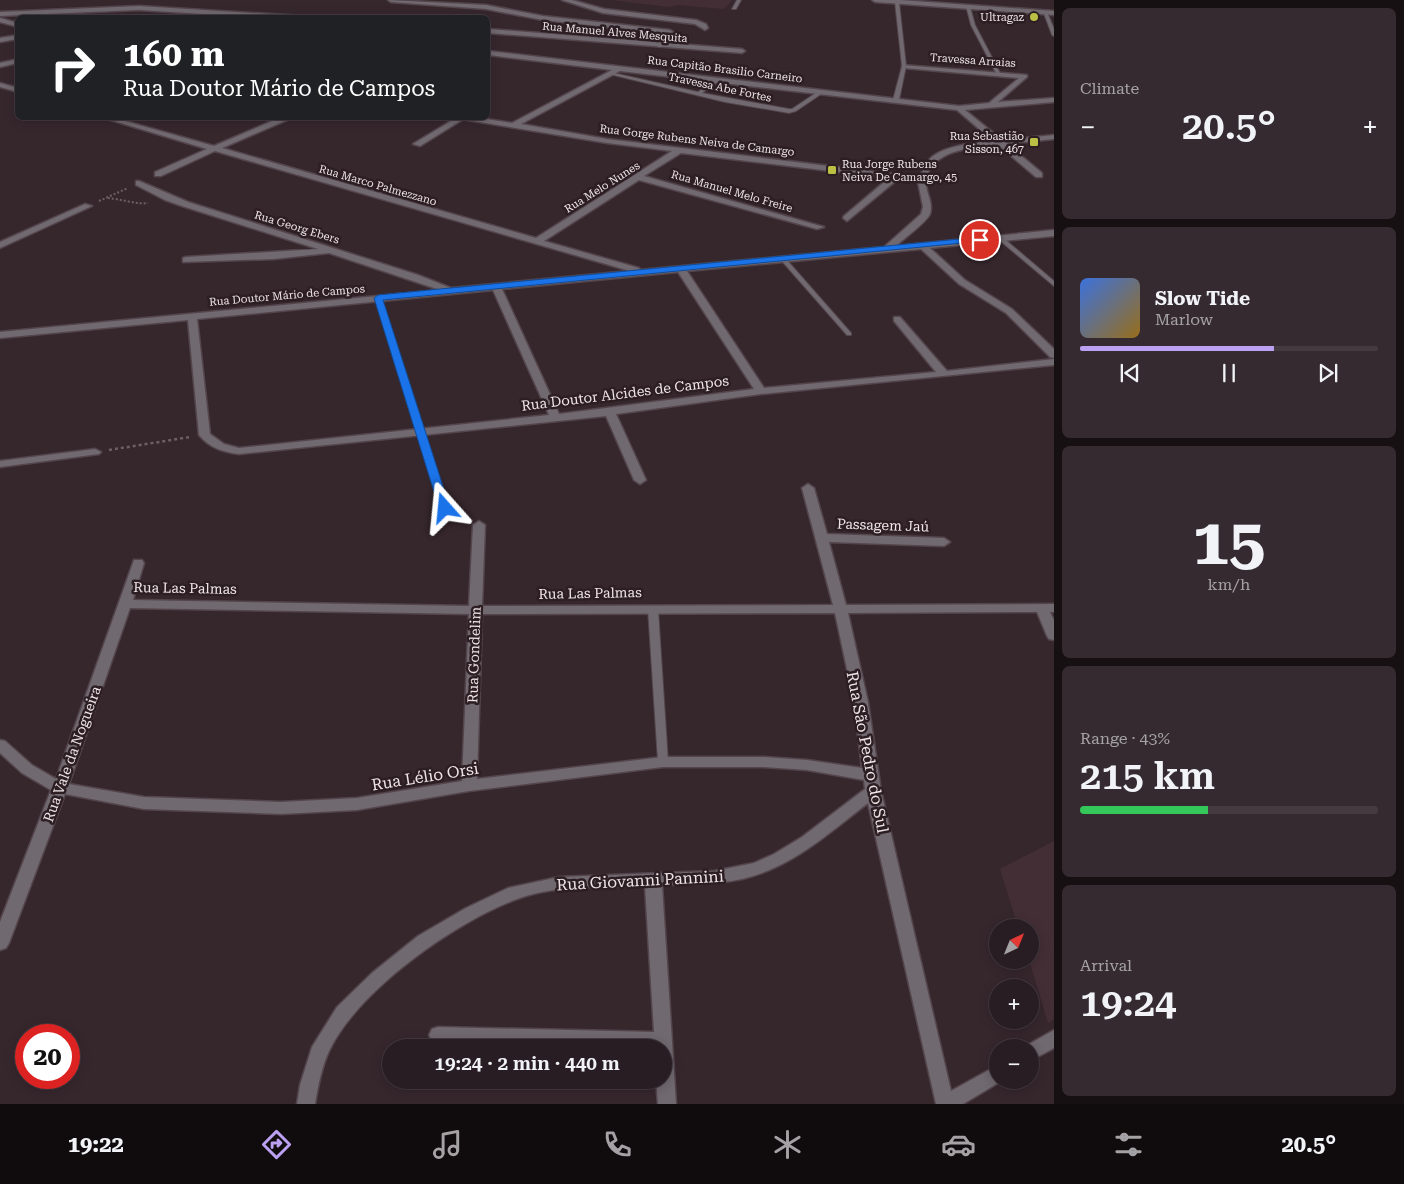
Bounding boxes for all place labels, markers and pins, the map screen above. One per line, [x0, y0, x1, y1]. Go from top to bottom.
place label: Ultragaz [980, 11, 1024, 24]
marker: Ultragaz [1028, 11, 1040, 23]
place label: Rua Sebastião Sisson, 467 [950, 130, 1024, 156]
marker: Rua Sebastião Sisson, 467 [1028, 136, 1040, 148]
place label: Rua Jorge Rubens Neiva De Camargo, 45 [842, 158, 957, 184]
marker: Rua Jorge Rubens Neiva De Camargo, 45 [826, 164, 838, 176]
pin [959, 219, 1001, 261]

